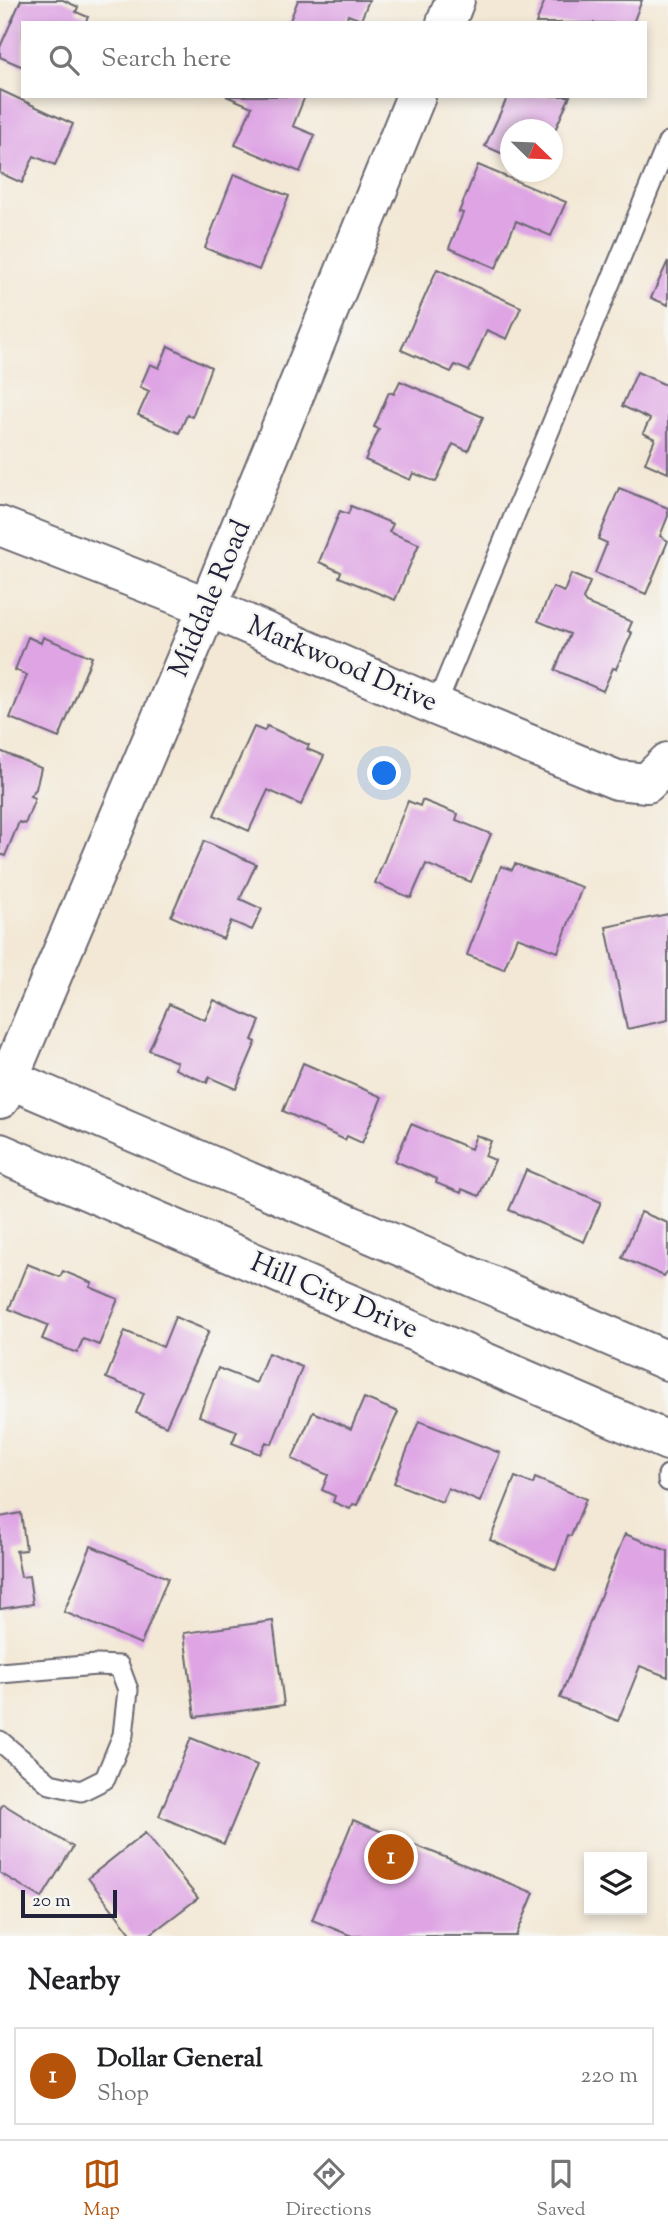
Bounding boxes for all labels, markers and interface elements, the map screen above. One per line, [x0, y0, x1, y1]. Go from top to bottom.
search box [21, 21, 647, 98]
icon: search [45, 41, 83, 79]
text: Search here [101, 41, 231, 78]
north arrow [500, 119, 563, 182]
street label: Middale Road [160, 514, 262, 684]
street label: Markwood Drive [241, 607, 443, 723]
your location [367, 756, 401, 790]
street label: Hill City Drive [244, 1244, 424, 1350]
pin: 1 [368, 1831, 414, 1883]
map controls [584, 1852, 647, 1915]
button: layers [584, 1852, 647, 1915]
scale bar [21, 1887, 117, 1919]
text: 20 m [32, 1888, 71, 1915]
text: Nearby [28, 1960, 120, 2003]
text: Dollar General [97, 2041, 263, 2078]
text: 1 [49, 2060, 57, 2093]
text: 220 m [580, 2060, 638, 2093]
text: Shop [97, 2078, 149, 2111]
tab: Map [83, 2155, 121, 2224]
tab: Directions [286, 2155, 371, 2224]
tab: Saved [537, 2155, 585, 2224]

